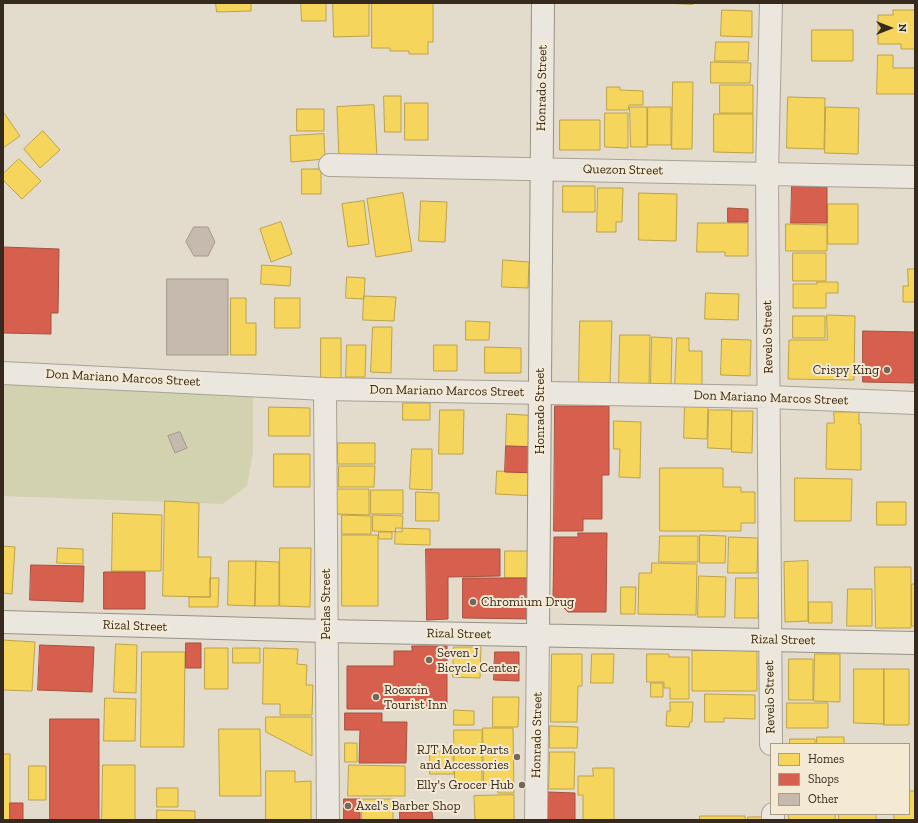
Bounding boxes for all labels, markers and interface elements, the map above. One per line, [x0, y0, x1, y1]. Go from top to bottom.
north arrow [870, 8, 910, 48]
text: N [896, 24, 909, 32]
street label: Honrado Street [533, 45, 551, 131]
street label: Quezon Street [583, 162, 663, 178]
street label: Revelo Street [760, 300, 776, 374]
place label: Crispy King [813, 362, 879, 378]
marker: Crispy King [882, 365, 892, 375]
street label: Don Mariano Marcos Street [45, 366, 201, 390]
street label: Honrado Street [532, 368, 548, 454]
street label: Don Mariano Marcos Street [369, 382, 525, 400]
street label: Don Mariano Marcos Street [693, 388, 849, 408]
street label: Perlas Street [318, 568, 334, 640]
place label: Chromium Drug [481, 594, 574, 610]
marker: Chromium Drug [468, 597, 478, 607]
street label: Rizal Street [102, 617, 168, 635]
street label: Rizal Street [427, 626, 491, 642]
street label: Rizal Street [751, 632, 815, 648]
place label: Seven J Bicycle Center [437, 645, 518, 676]
marker: Seven J Bicycle Center [424, 655, 434, 665]
street label: Revelo Street [762, 660, 778, 734]
place label: Roexcin Tourist Inn [384, 682, 447, 713]
marker: Roexcin Tourist Inn [371, 692, 381, 702]
street label: Honrado Street [528, 692, 546, 778]
place label: RJT Motor Parts and Accessories [417, 742, 509, 773]
legend [770, 743, 910, 815]
marker: RJT Motor Parts and Accessories [512, 752, 522, 762]
text: Homes [808, 752, 844, 766]
text: Shops [808, 772, 839, 786]
place label: Elly's Grocer Hub [416, 777, 514, 793]
marker: Elly's Grocer Hub [517, 780, 527, 790]
text: Other [808, 792, 839, 806]
place label: Axel's Barber Shop [356, 798, 461, 814]
marker: Axel's Barber Shop [343, 801, 353, 811]

